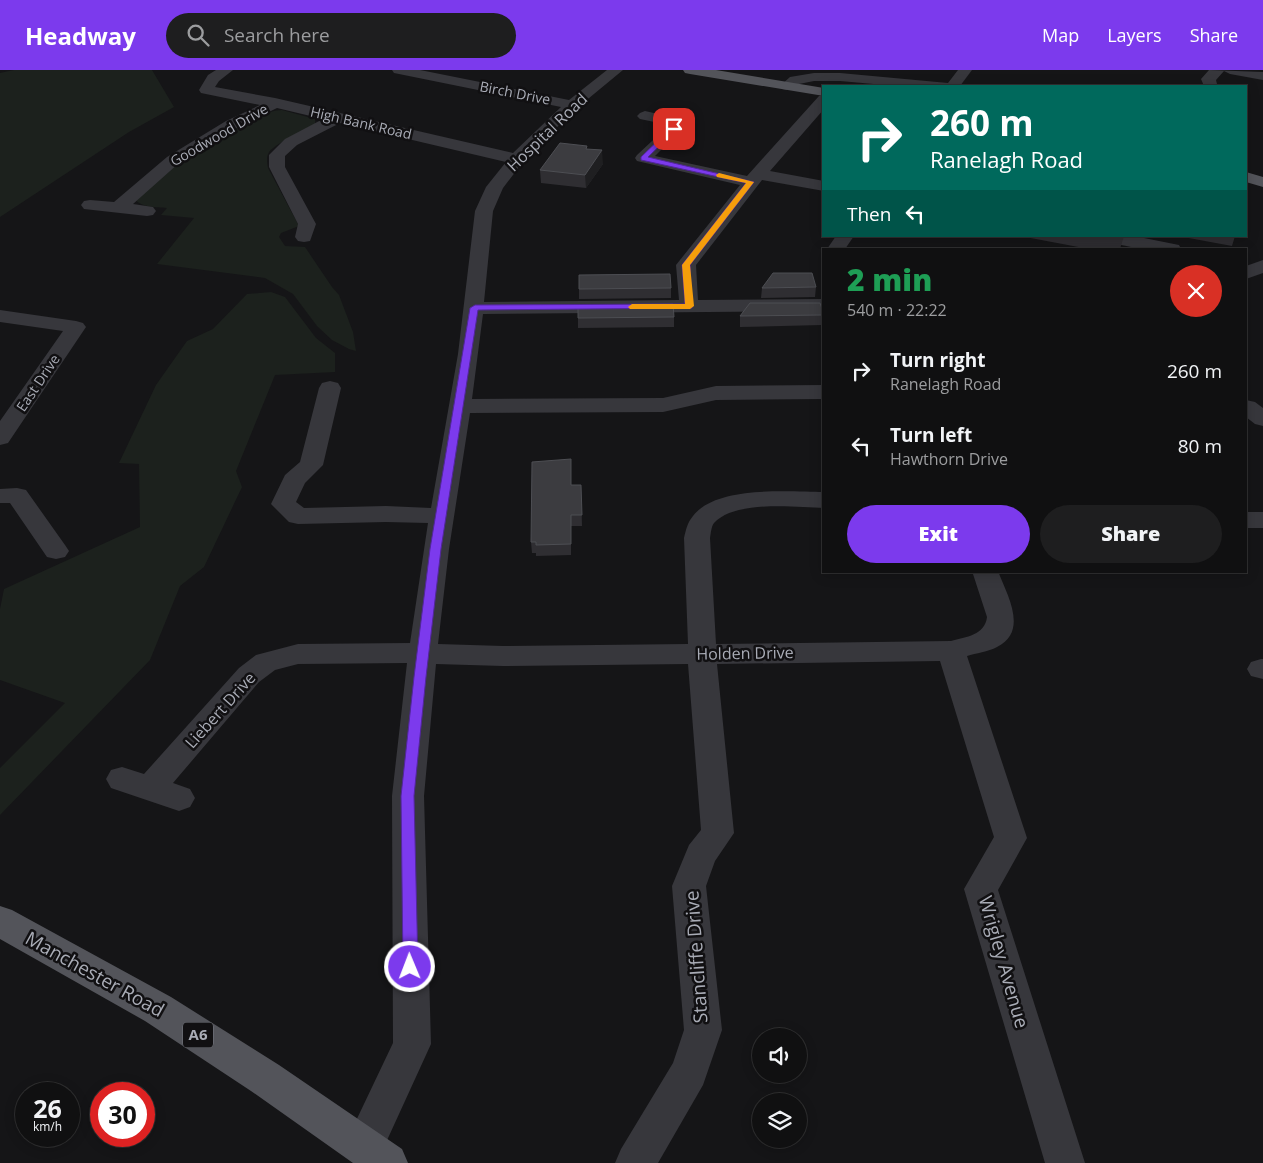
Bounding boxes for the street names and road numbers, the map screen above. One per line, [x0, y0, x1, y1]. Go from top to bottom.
street label: Birch Drive [478, 76, 552, 109]
street label: Hospital Road [502, 88, 592, 176]
street label: Goodwood Drive [166, 99, 271, 170]
street label: High Bank Road [309, 102, 414, 143]
street label: East Drive [11, 350, 64, 415]
street label: Holden Drive [696, 641, 794, 665]
street label: Liebert Drive [180, 667, 260, 753]
street label: Stancliffe Drive [678, 890, 714, 1024]
street label: Wrigley Avenue [973, 893, 1035, 1031]
street label: Manchester Road [21, 925, 169, 1023]
road number: A6 [183, 1022, 213, 1048]

